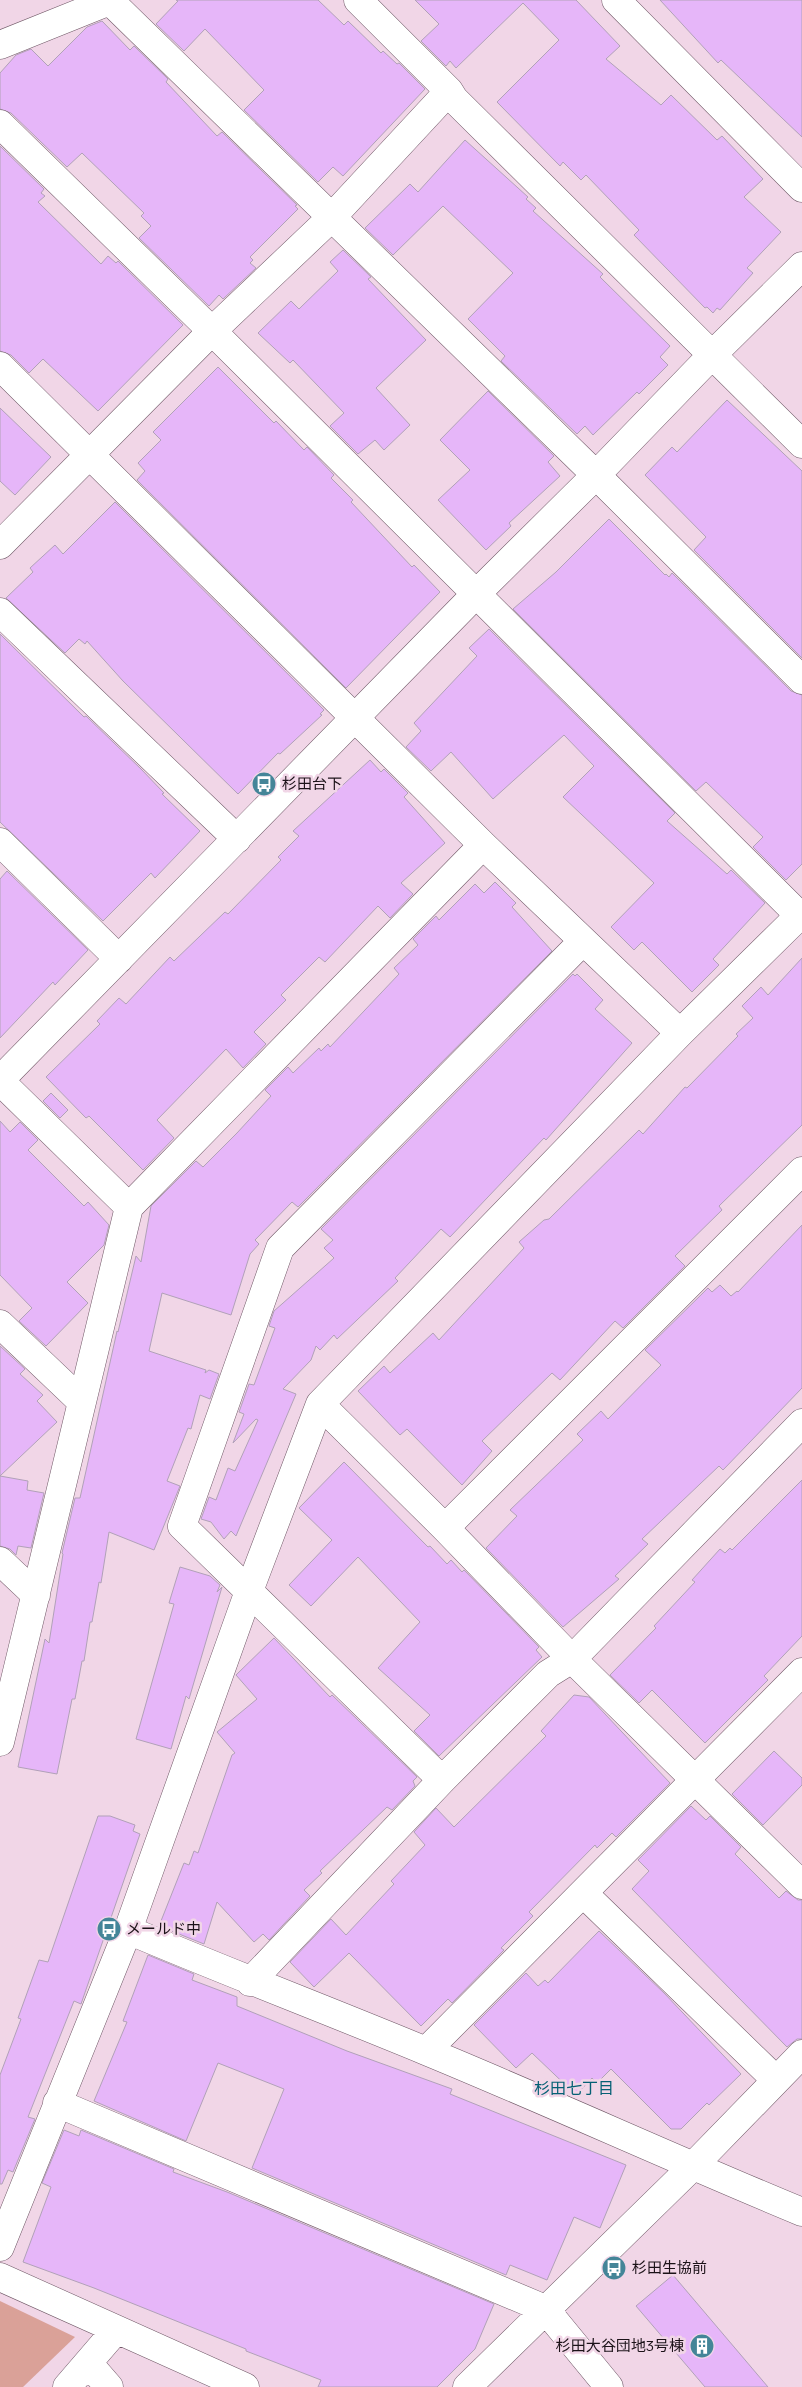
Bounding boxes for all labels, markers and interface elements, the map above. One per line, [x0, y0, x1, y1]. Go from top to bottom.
bus stop icon: 杉田台下 [251, 771, 277, 797]
place label: 杉田台下 [282, 773, 342, 794]
bus stop icon: メールド中 [96, 1916, 122, 1942]
place label: メールド中 [126, 1918, 201, 1939]
district label: 杉田七丁目 [534, 2077, 614, 2099]
bus stop icon: 杉田生協前 [601, 2255, 627, 2281]
place label: 杉田生協前 [632, 2257, 707, 2278]
building icon: 杉田大谷団地3号棟 [689, 2333, 715, 2359]
place label: 杉田大谷団地3号棟 [556, 2335, 684, 2356]

